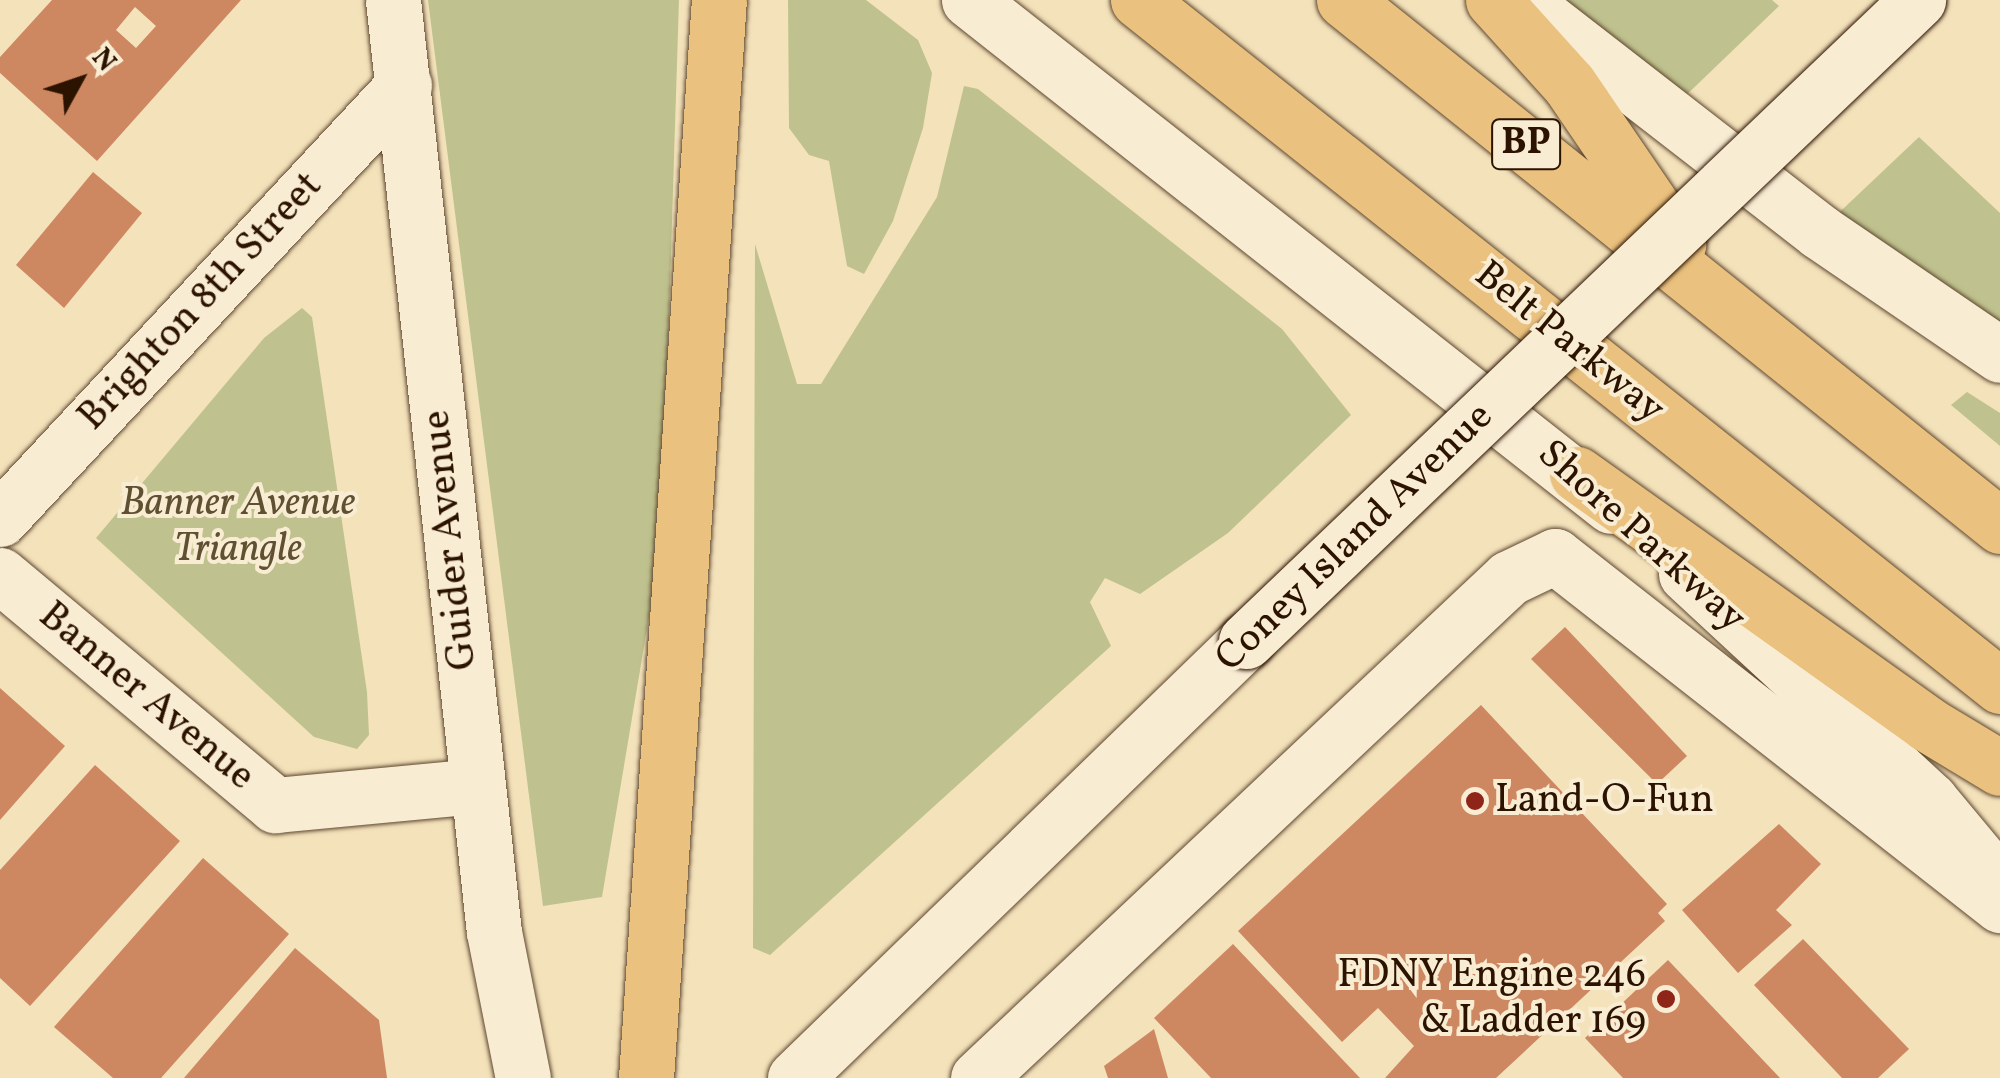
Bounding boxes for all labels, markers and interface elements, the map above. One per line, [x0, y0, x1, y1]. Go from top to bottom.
north arrow [30, 30, 130, 130]
text: N [82, 40, 125, 81]
road number: BP [1491, 111, 1561, 177]
street label: Brighton 8th Street [69, 163, 333, 441]
street label: Belt Parkway [1464, 252, 1674, 434]
street label: Coney Island Avenue [1206, 393, 1504, 683]
street label: Guider Avenue [413, 408, 489, 672]
street label: Shore Parkway [1527, 431, 1755, 643]
park label: Banner Avenue Triangle [121, 480, 355, 574]
street label: Banner Avenue [28, 593, 264, 801]
place label: Land-O-Fun [1495, 777, 1714, 825]
marker: Land-O-Fun [1464, 790, 1486, 812]
place label: FDNY Engine 246 & Ladder 169 [1336, 952, 1646, 1046]
marker: FDNY Engine 246 & Ladder 169 [1655, 988, 1677, 1010]

